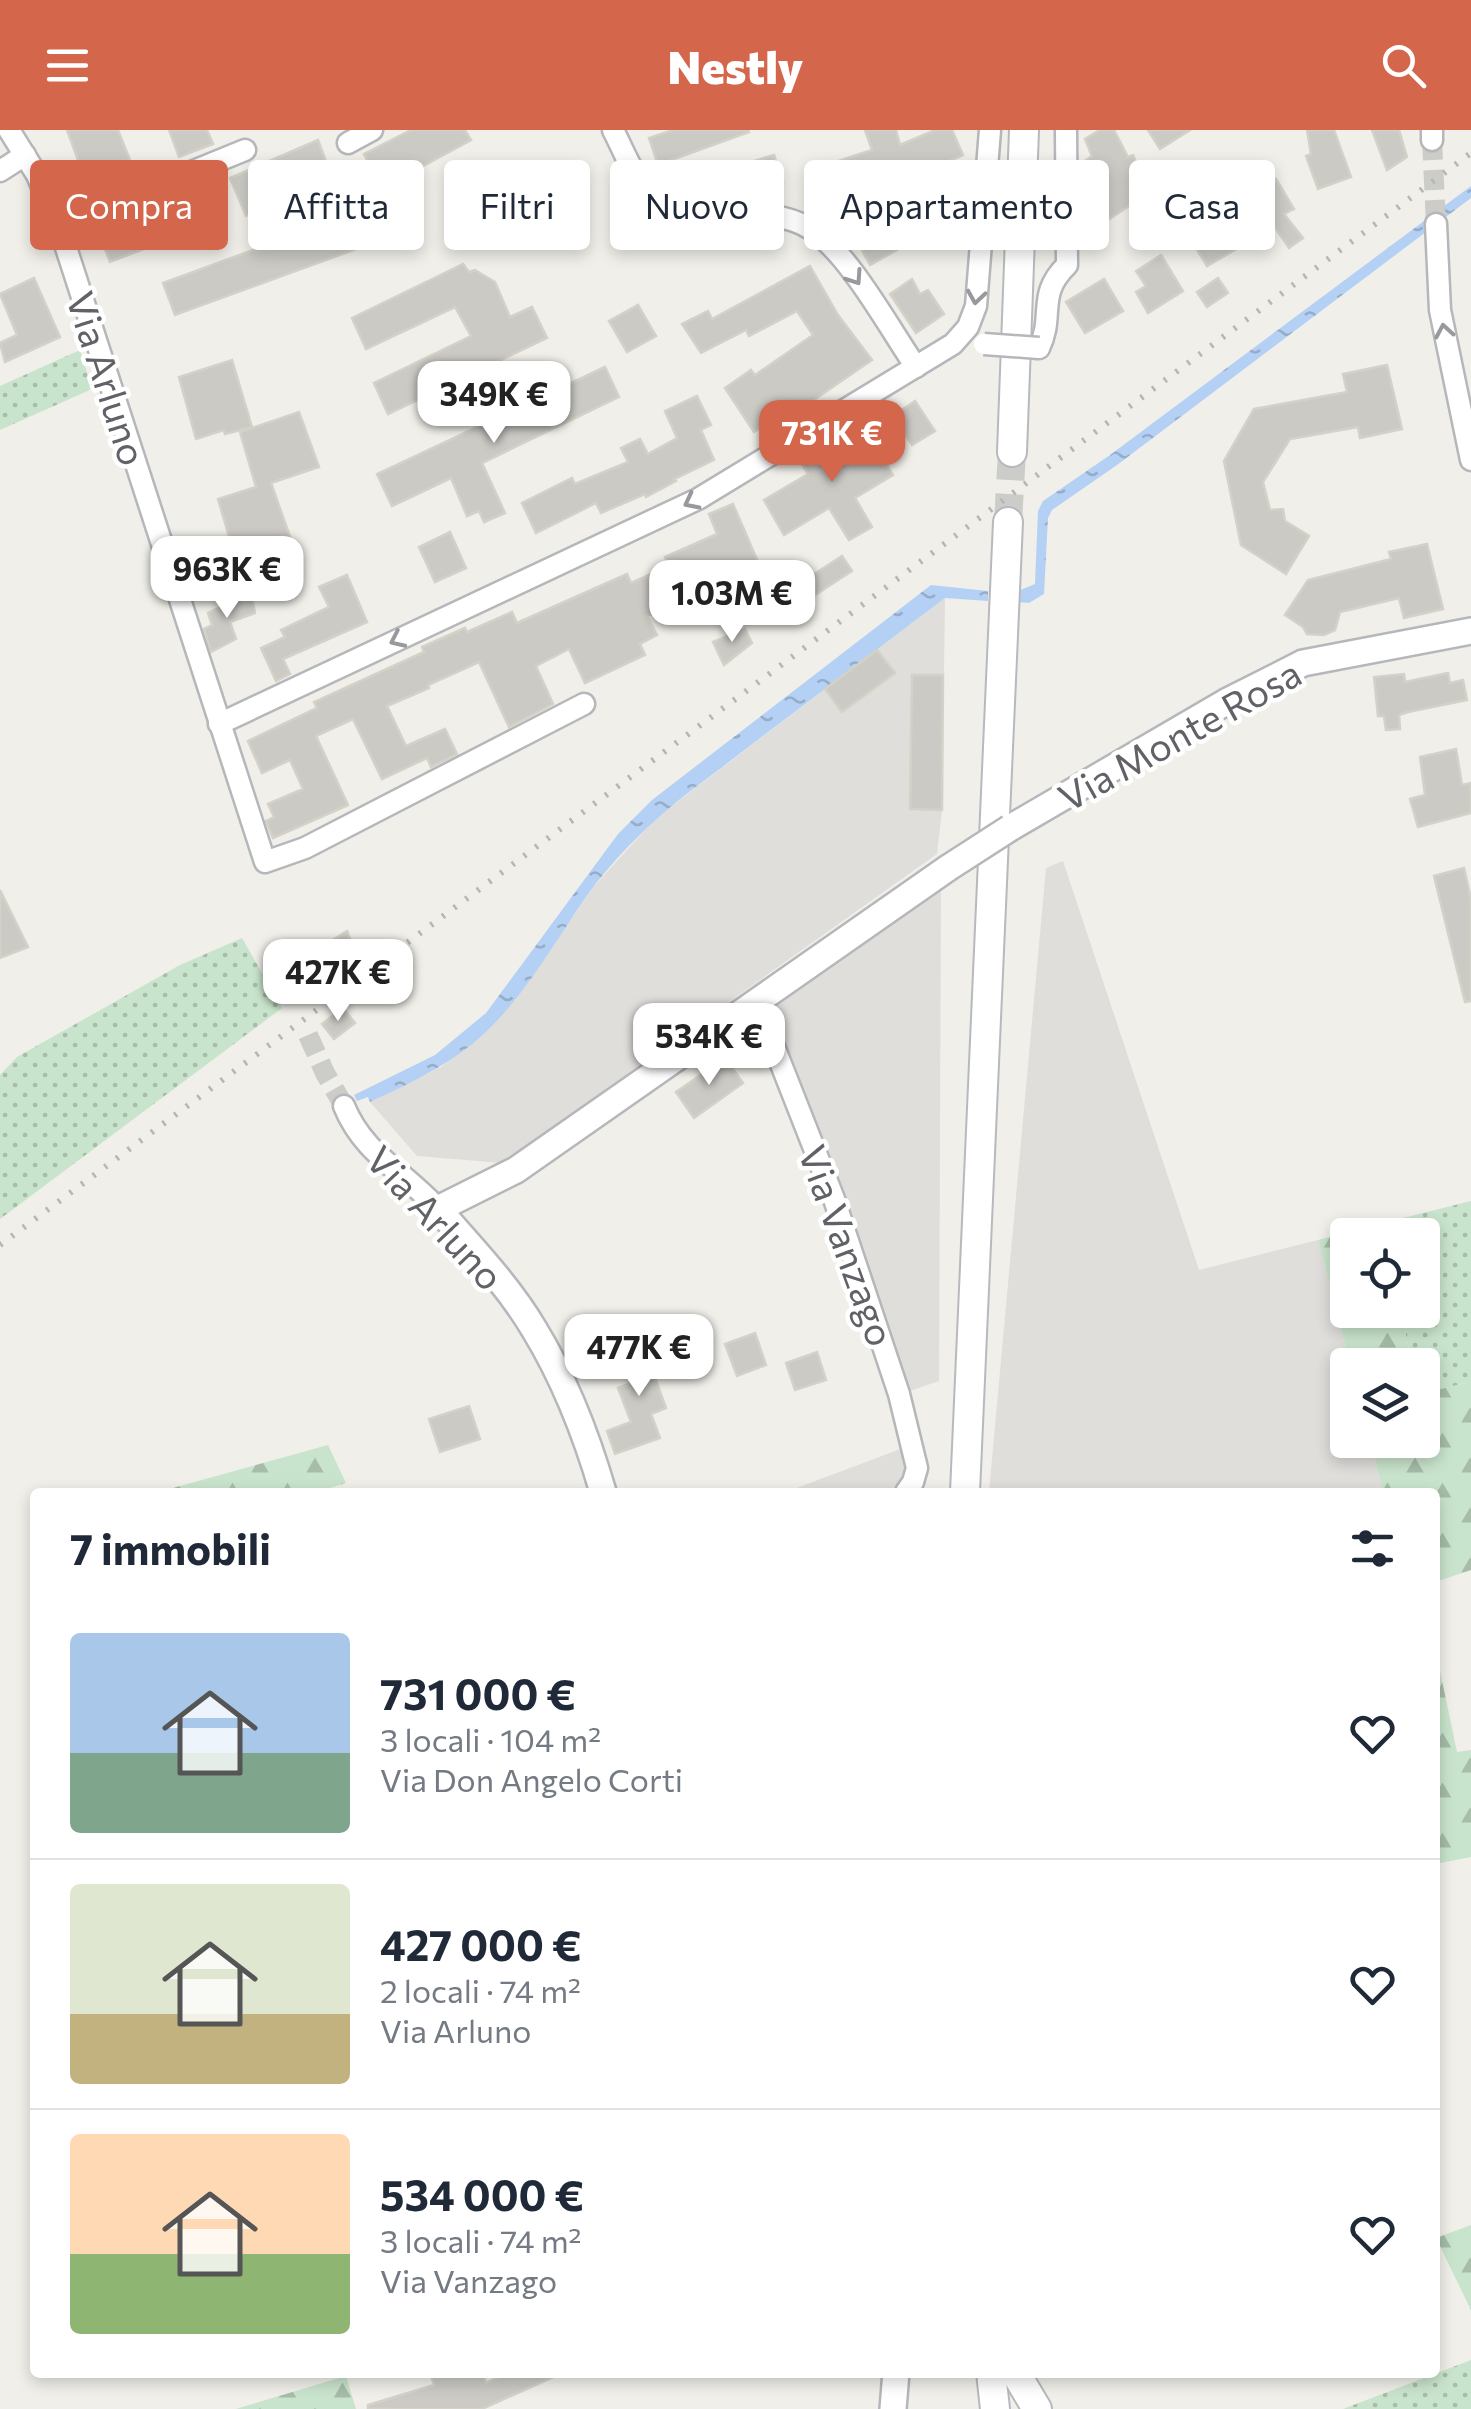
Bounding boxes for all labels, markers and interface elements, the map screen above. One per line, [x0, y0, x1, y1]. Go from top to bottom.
icon: menu [40, 38, 95, 93]
text: Nestly [668, 38, 803, 93]
icon: search [1376, 38, 1431, 93]
chip: Compra [30, 160, 228, 250]
chip: Affitta [248, 160, 424, 250]
chip: Filtri [444, 160, 590, 250]
chip: Nuovo [610, 160, 784, 250]
chip: Appartamento [804, 160, 1109, 250]
chip: Casa [1129, 160, 1275, 250]
one-way arrow [843, 266, 861, 285]
street label: Via Arluno [58, 285, 158, 471]
one-way arrow [967, 289, 988, 305]
one-way arrow [1434, 323, 1455, 339]
pin: 349K € [413, 361, 575, 446]
text: 349K € [439, 373, 549, 413]
pin: 731K € [751, 400, 913, 485]
text: 731K € [781, 412, 883, 452]
one-way arrow [684, 490, 702, 509]
pin: 963K € [146, 536, 308, 621]
text: 963K € [173, 548, 281, 588]
pin: 1.03M € [640, 560, 824, 645]
text: 1.03M € [671, 572, 793, 612]
one-way arrow [389, 628, 407, 648]
street label: Via Monte Rosa [1049, 648, 1309, 820]
pin: 427K € [257, 939, 419, 1024]
text: 427K € [285, 951, 391, 991]
pin: 534K € [628, 1003, 790, 1088]
text: 534K € [655, 1015, 763, 1055]
street label: Via Arluno [358, 1135, 514, 1299]
street label: Via Vanzago [790, 1138, 906, 1352]
map controls [1330, 1218, 1440, 1458]
button: locate [1330, 1218, 1440, 1328]
pin: 477K € [558, 1314, 720, 1399]
text: 477K € [586, 1326, 692, 1366]
button: layers [1330, 1348, 1440, 1458]
icon: filters [1345, 1521, 1400, 1576]
text: 7 immobili [70, 1522, 271, 1574]
text: 731 000 € [380, 1667, 576, 1719]
icon: home [150, 1673, 270, 1793]
icon: heart [1345, 1706, 1400, 1761]
text: 3 locali · 104 m² [380, 1719, 601, 1759]
text: Via Don Angelo Corti [380, 1759, 683, 1799]
text: 427 000 € [380, 1918, 582, 1970]
icon: home [150, 1924, 270, 2044]
icon: heart [1345, 1957, 1400, 2012]
text: 2 locali · 74 m² [380, 1970, 581, 2010]
text: Via Arluno [380, 2010, 531, 2050]
text: 534 000 € [380, 2168, 584, 2220]
icon: home [150, 2174, 270, 2294]
icon: heart [1345, 2207, 1400, 2262]
text: 3 locali · 74 m² [380, 2220, 581, 2260]
text: Via Vanzago [380, 2260, 557, 2300]

